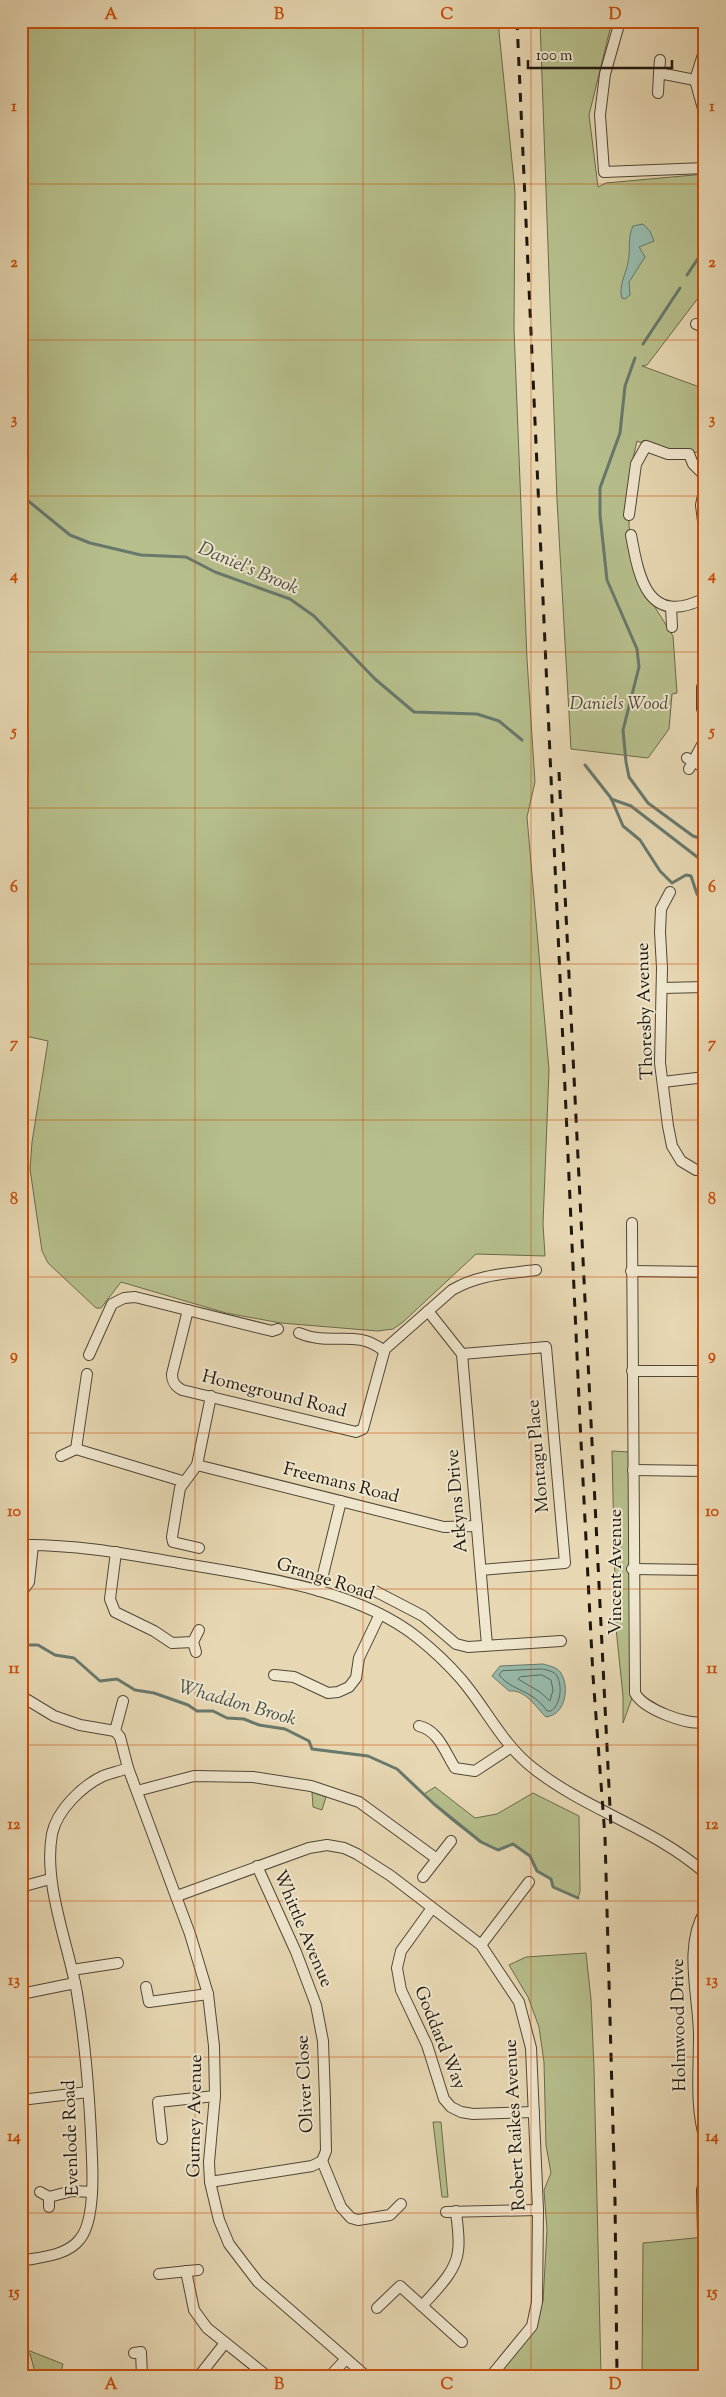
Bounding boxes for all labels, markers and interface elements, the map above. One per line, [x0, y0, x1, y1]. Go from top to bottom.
text: A [105, 4, 118, 27]
text: B [274, 4, 284, 27]
text: C [441, 4, 454, 27]
text: D [609, 4, 622, 27]
scale bar [528, 38, 672, 70]
text: 100 m [536, 46, 573, 67]
text: 1 [11, 96, 17, 119]
text: 1 [709, 96, 715, 119]
text: 2 [10, 252, 18, 275]
text: 2 [708, 252, 716, 275]
text: 3 [11, 409, 18, 432]
text: 3 [709, 409, 716, 432]
water label: Daniel's Brook [193, 536, 303, 602]
text: 4 [9, 565, 18, 588]
text: 4 [707, 565, 716, 588]
park label: Daniels Wood [570, 692, 669, 718]
text: 5 [9, 721, 17, 744]
text: 5 [707, 721, 715, 744]
text: 6 [10, 877, 18, 900]
text: 6 [708, 877, 716, 900]
street label: Thoresby Avenue [631, 942, 661, 1080]
text: 7 [10, 1033, 19, 1056]
text: 7 [708, 1033, 717, 1056]
text: 8 [10, 1189, 18, 1212]
text: 8 [708, 1189, 716, 1212]
text: 9 [10, 1345, 18, 1368]
text: 9 [708, 1345, 716, 1368]
street label: Homeground Road [199, 1365, 349, 1425]
street label: Montagu Place [521, 1398, 557, 1514]
street label: Atkyns Drive [441, 1448, 475, 1554]
street label: Freemans Road [280, 1457, 402, 1511]
text: 10 [7, 1501, 21, 1524]
text: 10 [705, 1501, 719, 1524]
street label: Vincent Avenue [604, 1509, 630, 1635]
street label: Grange Road [273, 1552, 377, 1608]
text: 11 [9, 1658, 20, 1681]
text: 11 [707, 1658, 718, 1681]
water label: Whaddon Brook [175, 1674, 300, 1734]
text: 12 [8, 1814, 21, 1837]
text: 12 [706, 1814, 719, 1837]
street label: Whittle Avenue [266, 1866, 338, 1992]
street label: Holmwood Drive [666, 1958, 694, 2092]
text: 13 [8, 1970, 20, 1993]
text: 13 [706, 1970, 718, 1993]
street label: Goddard Way [406, 1982, 472, 2094]
street label: Oliver Close [290, 2034, 322, 2134]
street label: Robert Raikes Avenue [499, 2038, 533, 2212]
street label: Gurney Avenue [182, 2054, 210, 2178]
street label: Evenlode Road [57, 2080, 87, 2196]
text: 14 [7, 2126, 21, 2149]
text: 14 [705, 2126, 719, 2149]
text: 15 [9, 2282, 20, 2305]
text: 15 [707, 2282, 718, 2305]
text: A [105, 2374, 118, 2397]
text: B [274, 2374, 284, 2397]
text: C [441, 2374, 454, 2397]
text: D [609, 2374, 622, 2397]

